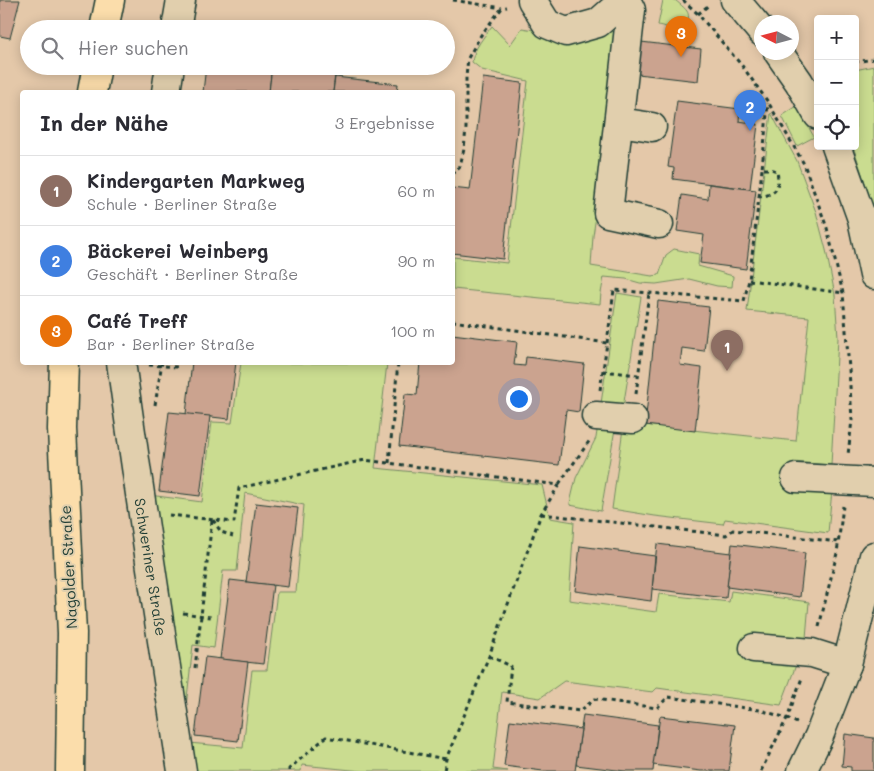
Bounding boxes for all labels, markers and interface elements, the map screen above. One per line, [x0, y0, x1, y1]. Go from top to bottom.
north arrow [754, 15, 799, 60]
map controls [814, 15, 859, 150]
button: + [814, 15, 859, 60]
pin: 3 [665, 16, 697, 57]
search box [20, 20, 455, 75]
icon: search [38, 34, 66, 62]
text: Hier suchen [78, 35, 189, 60]
button: − [814, 60, 859, 105]
pin: 2 [734, 90, 766, 131]
button: locate [814, 105, 859, 150]
text: In der Nähe [40, 109, 168, 136]
text: 3 Ergebnisse [335, 112, 435, 133]
text: Kindergarten Markweg [87, 168, 305, 193]
text: 1 [52, 180, 60, 201]
text: 60 m [398, 180, 435, 201]
text: Schule · Berliner Straße [87, 193, 277, 214]
text: Bäckerei Weinberg [87, 238, 268, 263]
text: 2 [52, 250, 60, 271]
text: 90 m [398, 250, 435, 271]
text: Geschäft · Berliner Straße [87, 263, 298, 284]
text: Café Treff [87, 308, 187, 333]
text: 3 [51, 320, 61, 341]
text: 100 m [390, 320, 435, 341]
pin: 1 [711, 330, 743, 371]
text: Bar · Berliner Straße [87, 333, 255, 354]
your location [506, 386, 532, 412]
street label: Schweriner Straße [130, 497, 172, 637]
street label: Nagolder Straße [55, 505, 81, 629]

